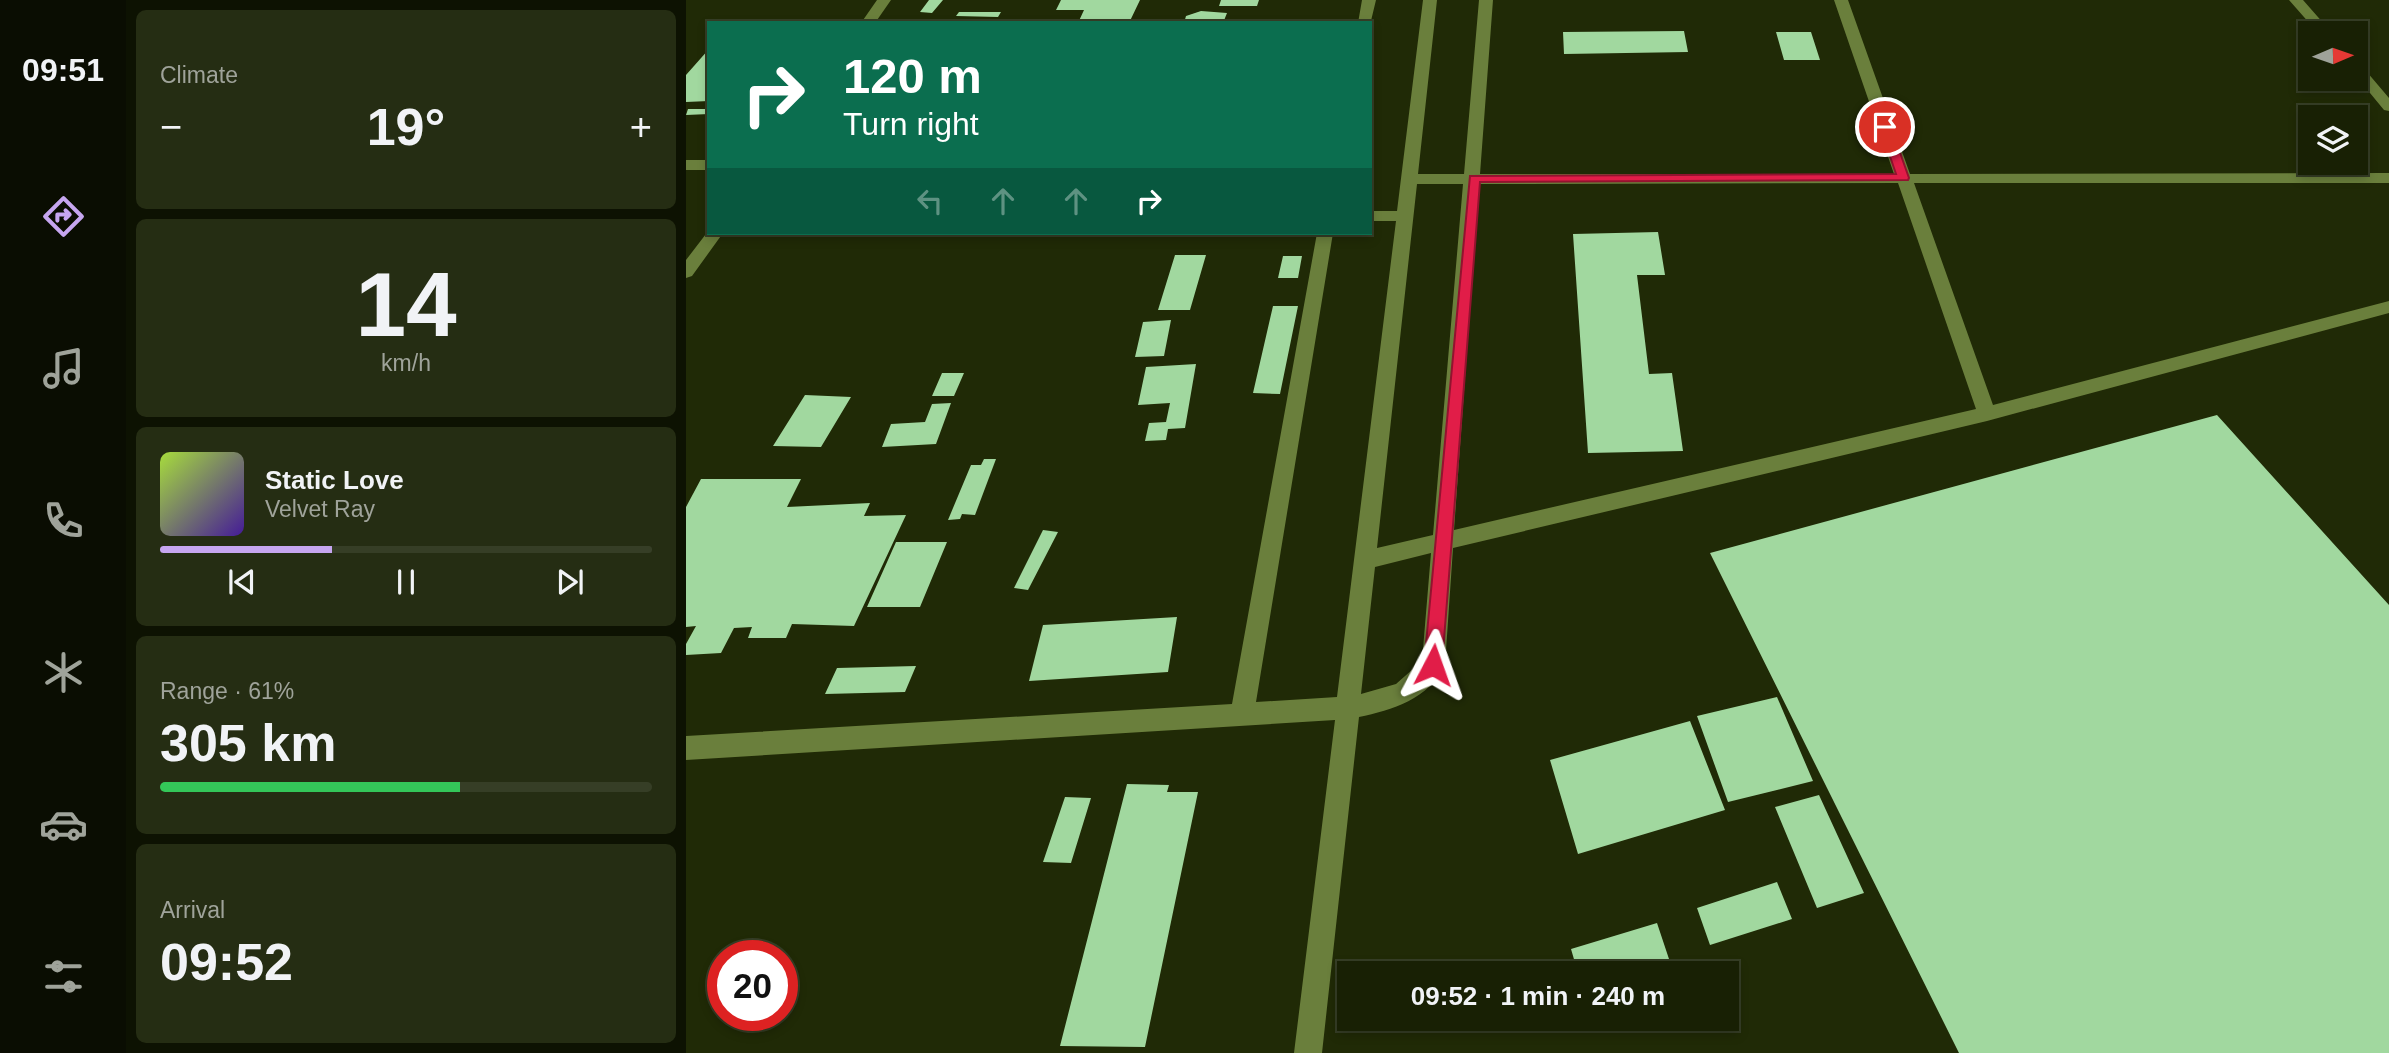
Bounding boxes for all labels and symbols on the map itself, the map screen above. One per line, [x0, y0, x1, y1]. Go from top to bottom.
north arrow [2298, 21, 2368, 91]
pin [1855, 97, 1915, 157]
position arrow [1396, 628, 1470, 702]
speed limit sign: 20 [707, 940, 798, 1031]

